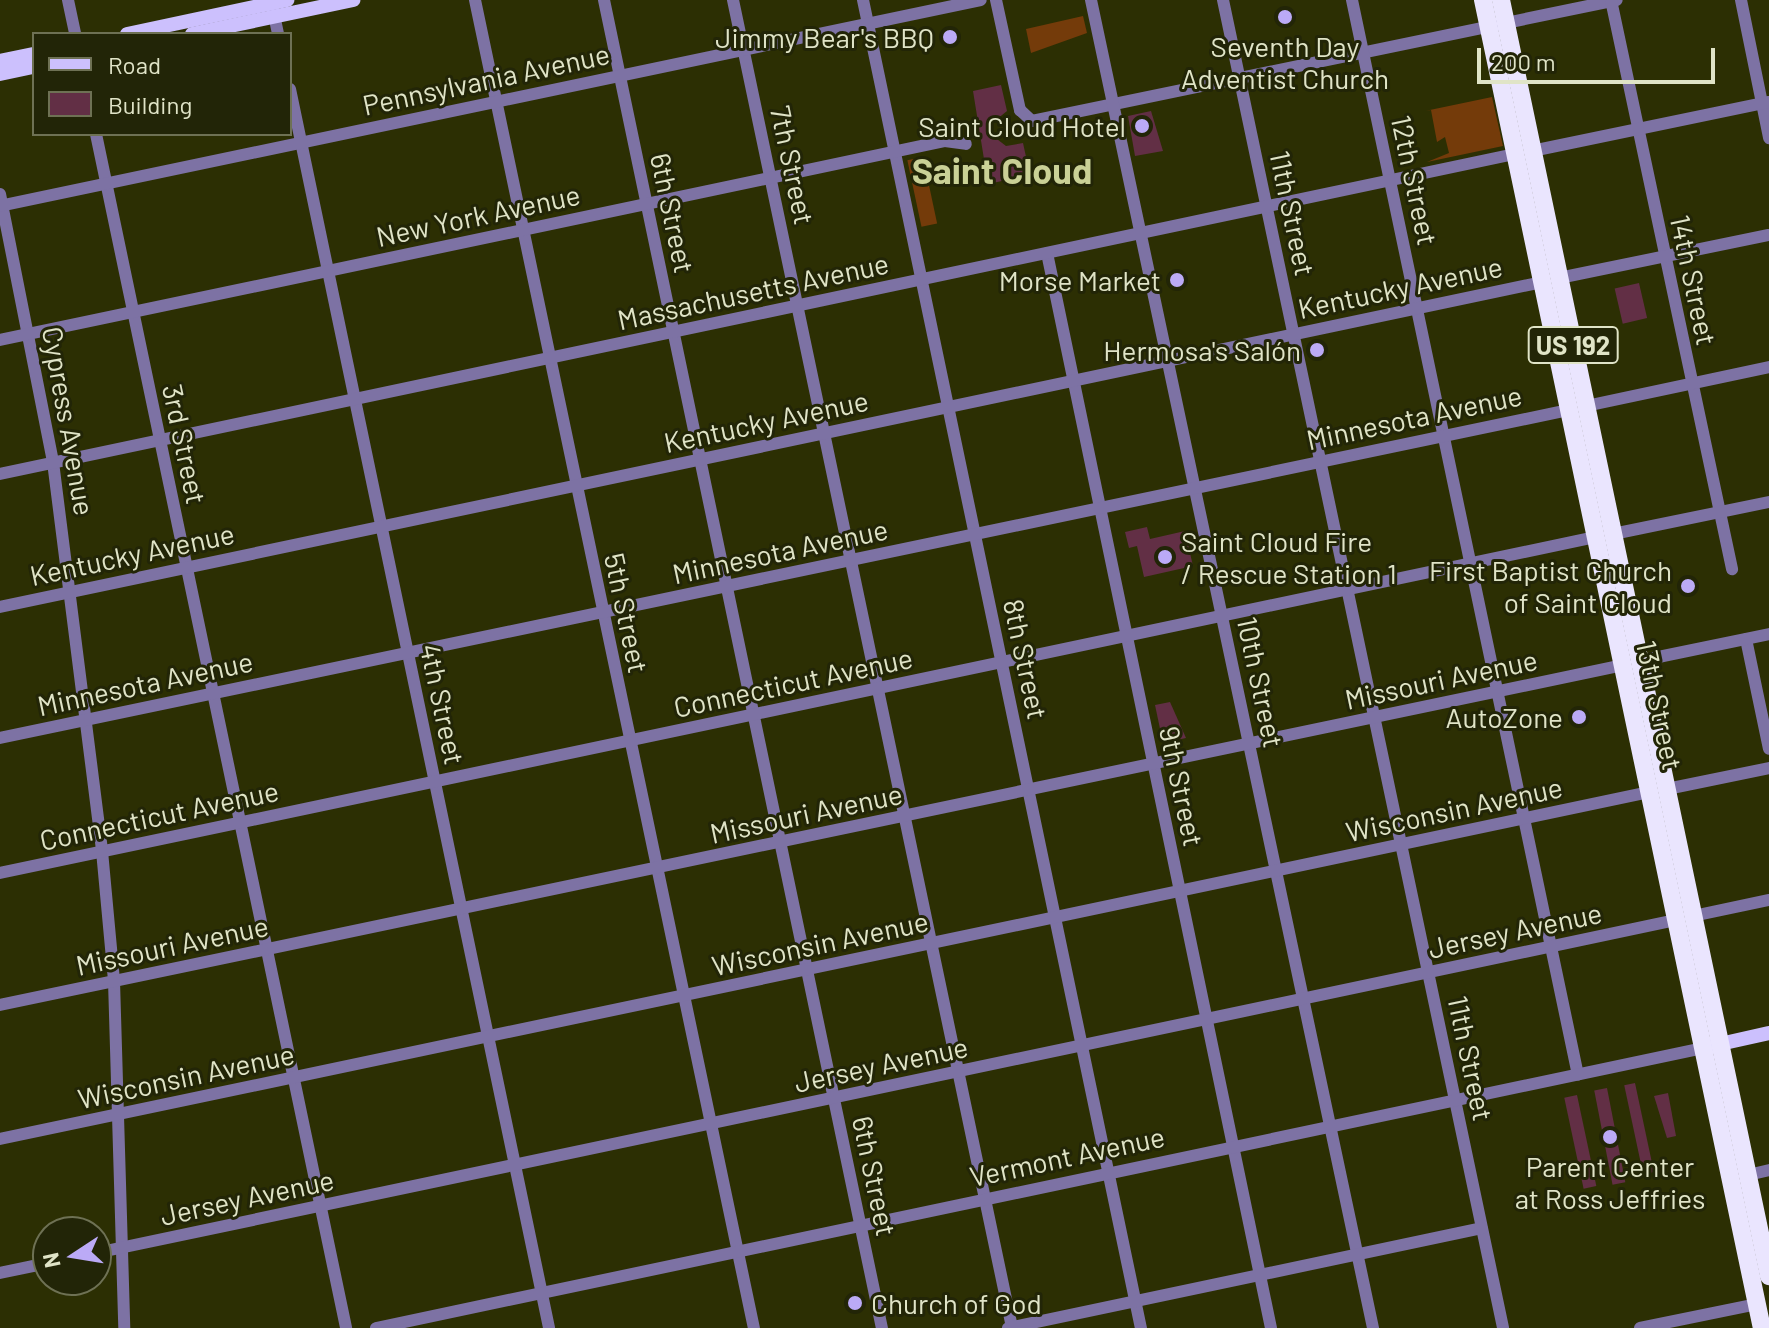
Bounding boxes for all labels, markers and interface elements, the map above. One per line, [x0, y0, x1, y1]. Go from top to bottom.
marker: Seventh Day Adventist Church [1276, 8, 1294, 26]
place label: Jimmy Bear's BBQ [715, 20, 934, 54]
marker: Jimmy Bear's BBQ [941, 28, 959, 46]
place label: Seventh Day Adventist Church [1181, 29, 1389, 95]
legend [32, 32, 292, 136]
scale bar [1481, 32, 1719, 82]
street label: Pennsylvania Avenue [359, 36, 613, 122]
text: 200 m [1491, 47, 1556, 76]
text: Road [108, 50, 161, 79]
text: Building [108, 90, 192, 119]
street label: 7th Street [764, 103, 822, 227]
place label: Saint Cloud Hotel [918, 109, 1126, 143]
street label: 12th Street [1385, 112, 1445, 248]
marker: Saint Cloud Hotel [1133, 117, 1151, 135]
street label: 11th Street [1263, 147, 1323, 279]
district label: Saint Cloud [912, 148, 1092, 192]
street label: 6th Street [644, 150, 702, 276]
street label: New York Avenue [373, 177, 583, 253]
street label: 14th Street [1664, 212, 1724, 348]
street label: Massachusetts Avenue [614, 246, 892, 336]
street label: Kentucky Avenue [1295, 249, 1505, 325]
place label: Morse Market [999, 263, 1161, 297]
marker: Morse Market [1168, 271, 1186, 289]
road number: US 192 [1527, 323, 1619, 367]
street label: Cypress Avenue [36, 324, 102, 518]
place label: Hermosa's Salón [1103, 333, 1301, 367]
marker: Hermosa's Salón [1308, 341, 1326, 359]
street label: Minnesota Avenue [1303, 378, 1525, 456]
street label: 3rd Street [156, 381, 214, 507]
street label: Kentucky Avenue [661, 383, 871, 459]
street label: Minnesota Avenue [669, 512, 891, 590]
street label: Kentucky Avenue [27, 516, 237, 592]
place label: Saint Cloud Fire / Rescue Station 1 [1181, 524, 1397, 590]
marker: Saint Cloud Fire / Rescue Station 1 [1156, 548, 1174, 566]
street label: 5th Street [598, 550, 656, 676]
place label: First Baptist Church of Saint Cloud [1429, 553, 1672, 619]
marker: First Baptist Church of Saint Cloud [1679, 577, 1697, 595]
street label: 8th Street [997, 596, 1055, 722]
street label: 10th Street [1231, 613, 1291, 751]
street label: 13th Street [1630, 637, 1690, 773]
street label: 4th Street [414, 640, 472, 768]
street label: Connecticut Avenue [670, 640, 916, 724]
street label: Missouri Avenue [1342, 642, 1540, 716]
street label: Minnesota Avenue [34, 644, 256, 722]
place label: AutoZone [1446, 700, 1563, 734]
marker: AutoZone [1570, 708, 1588, 726]
street label: 9th Street [1153, 723, 1211, 849]
street label: Wisconsin Avenue [1343, 770, 1565, 848]
street label: Connecticut Avenue [36, 773, 282, 857]
street label: Missouri Avenue [707, 776, 905, 850]
street label: Jersey Avenue [1425, 895, 1605, 965]
street label: Wisconsin Avenue [709, 904, 931, 982]
street label: Missouri Avenue [73, 908, 271, 982]
street label: 11th Street [1441, 992, 1501, 1124]
street label: Jersey Avenue [791, 1029, 971, 1099]
street label: Wisconsin Avenue [75, 1037, 297, 1115]
street label: 6th Street [846, 1113, 904, 1239]
street label: Vermont Avenue [967, 1119, 1167, 1193]
marker: Parent Center at Ross Jeffries [1601, 1128, 1619, 1146]
place label: Parent Center at Ross Jeffries [1515, 1149, 1705, 1215]
street label: Jersey Avenue [157, 1162, 337, 1232]
north arrow [32, 1216, 112, 1296]
text: N [36, 1251, 65, 1270]
place label: Church of God [871, 1286, 1042, 1320]
marker: Church of God [846, 1294, 864, 1312]

